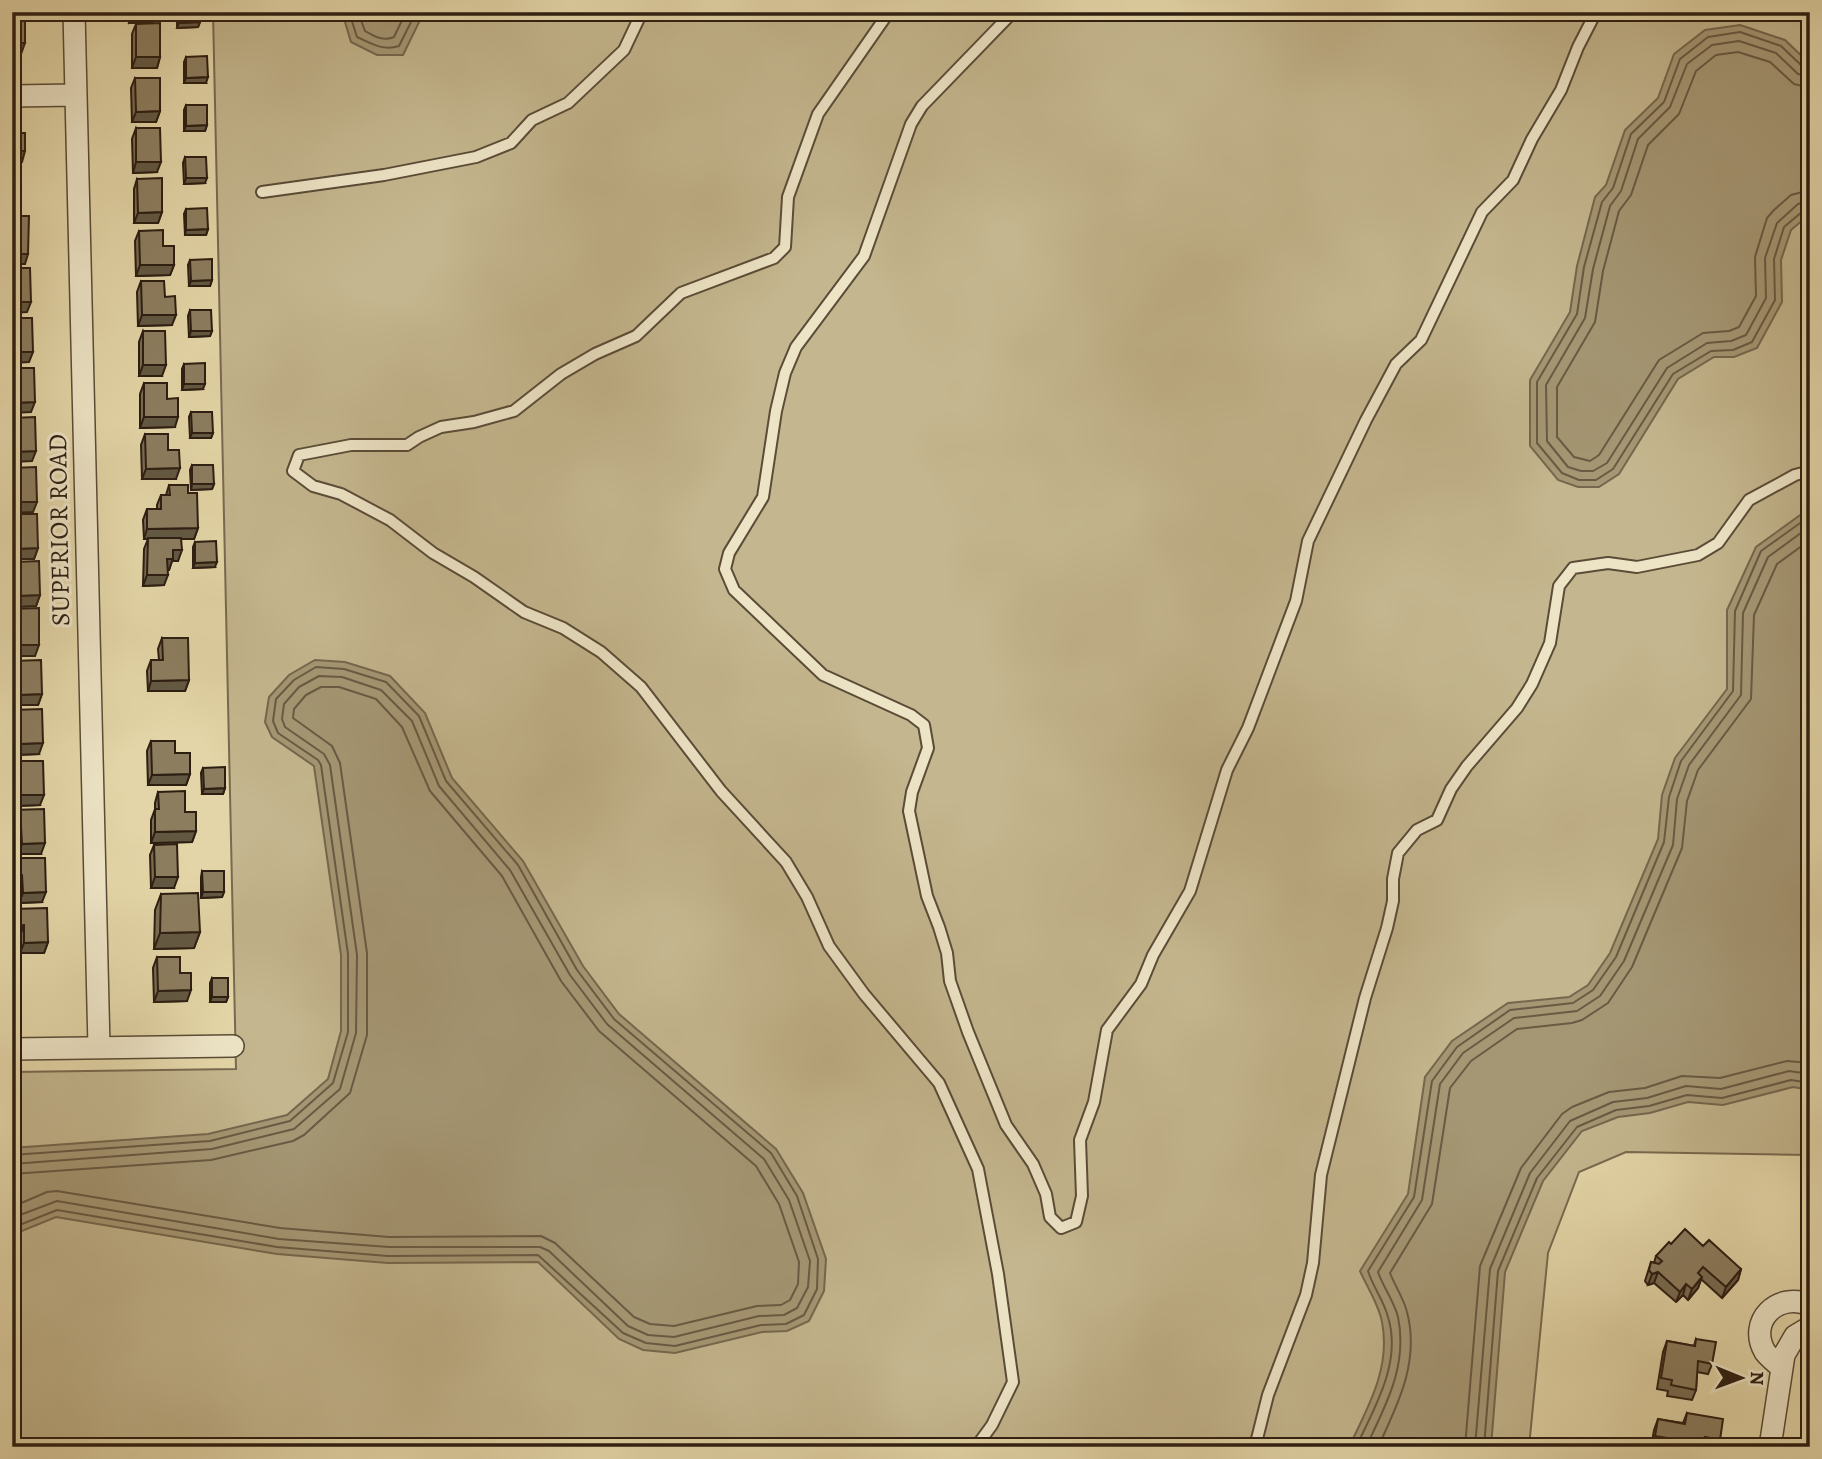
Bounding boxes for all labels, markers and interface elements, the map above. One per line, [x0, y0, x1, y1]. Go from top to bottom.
street label: SUPERIOR ROAD [40, 434, 78, 626]
north arrow [1706, 1344, 1776, 1414]
text: N [1744, 1371, 1770, 1386]

